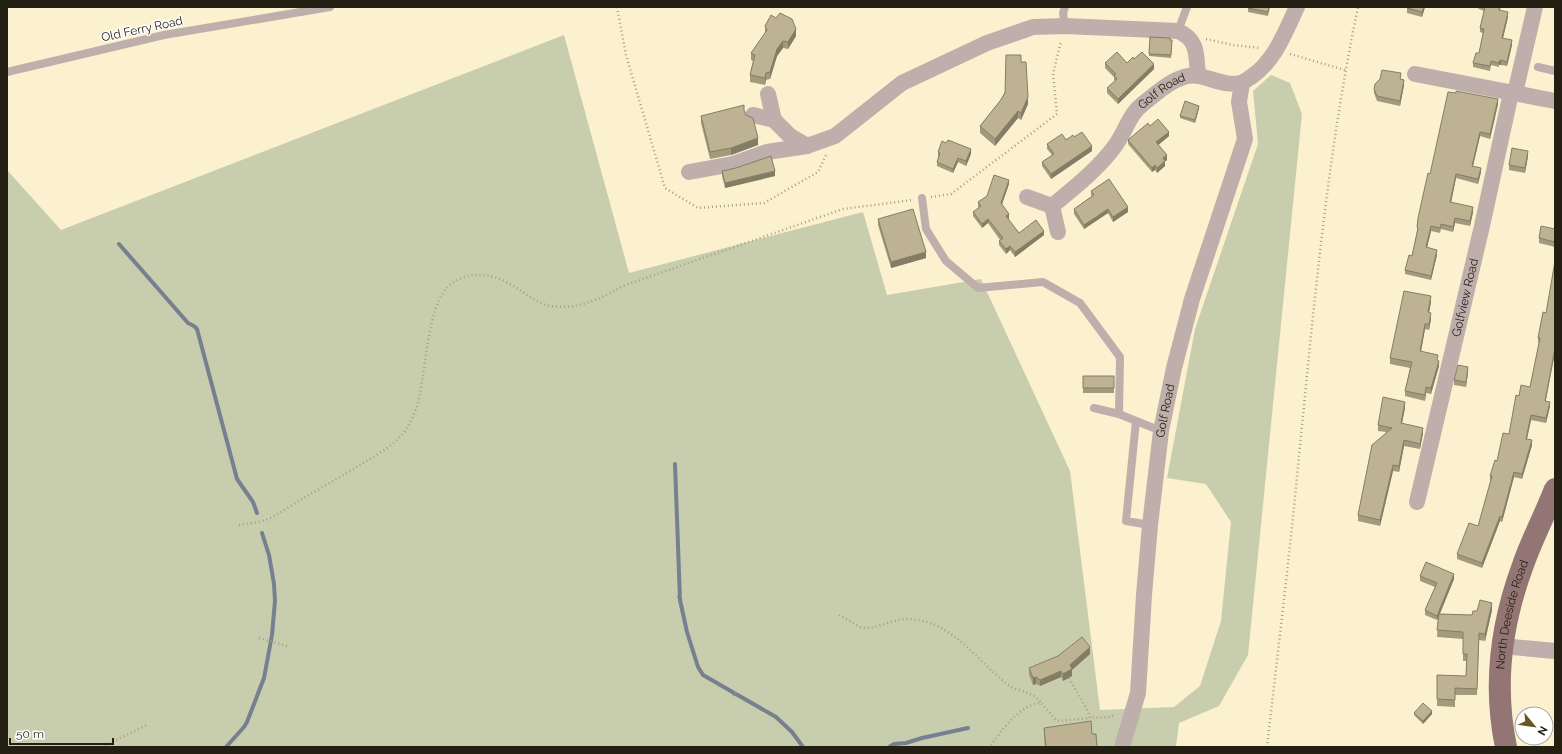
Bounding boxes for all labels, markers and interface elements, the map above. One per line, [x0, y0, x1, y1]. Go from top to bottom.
street label: Old Ferry Road [100, 14, 184, 44]
street label: Golf Road [1135, 70, 1187, 112]
street label: Golfview Road [1449, 257, 1481, 338]
street label: Golf Road [1153, 383, 1178, 438]
street label: North Deeside Road [1493, 558, 1531, 670]
north arrow [1514, 706, 1554, 746]
scale bar [10, 720, 113, 746]
text: N [1535, 724, 1550, 737]
text: 50 m [16, 727, 44, 741]

